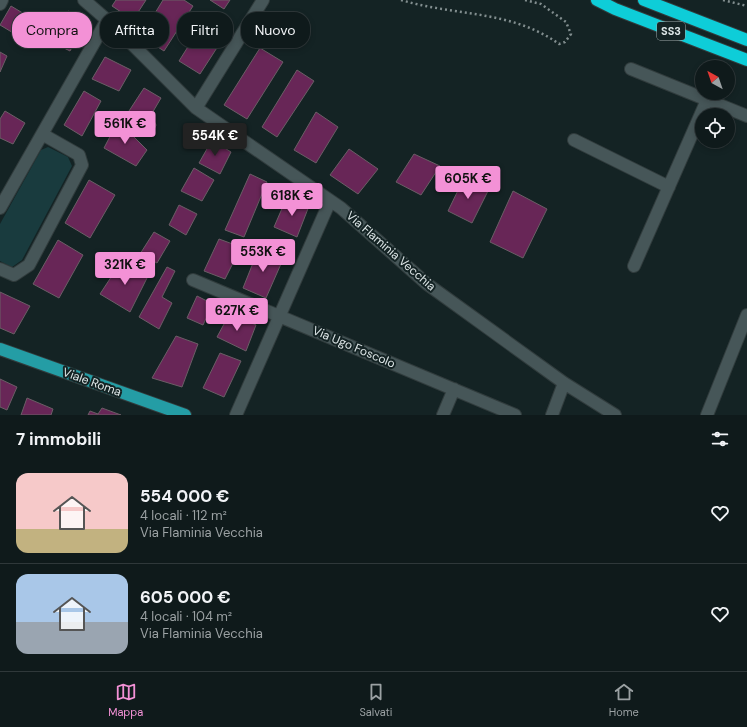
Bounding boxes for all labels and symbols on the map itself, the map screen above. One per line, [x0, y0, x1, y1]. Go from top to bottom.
road number: SS3 [657, 22, 685, 40]
north arrow [695, 60, 735, 100]
pin: 561K € [92, 111, 158, 145]
pin: 554K € [182, 123, 248, 157]
pin: 605K € [435, 166, 501, 200]
pin: 618K € [259, 183, 325, 217]
street label: Via Flaminia Vecchia [343, 208, 439, 294]
pin: 553K € [230, 239, 296, 273]
pin: 321K € [92, 252, 158, 286]
pin: 627K € [204, 298, 270, 332]
street label: Via Ugo Foscolo [310, 322, 398, 372]
street label: Viale Roma [60, 364, 124, 400]

